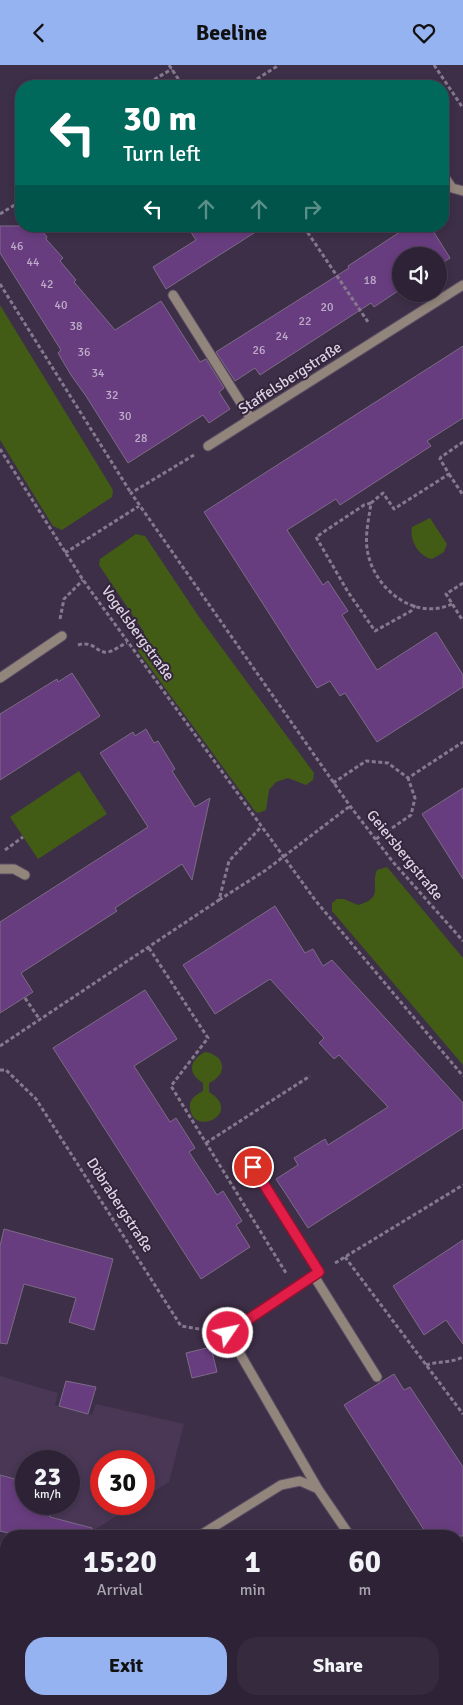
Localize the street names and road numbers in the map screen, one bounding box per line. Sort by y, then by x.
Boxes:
street label: Staffelsbergstraße [235,338,345,418]
street label: Vogelsbergstraße [98,582,178,684]
street label: Geiersbergstraße [363,806,447,904]
street label: Döbrabergstraße [83,1154,157,1256]

